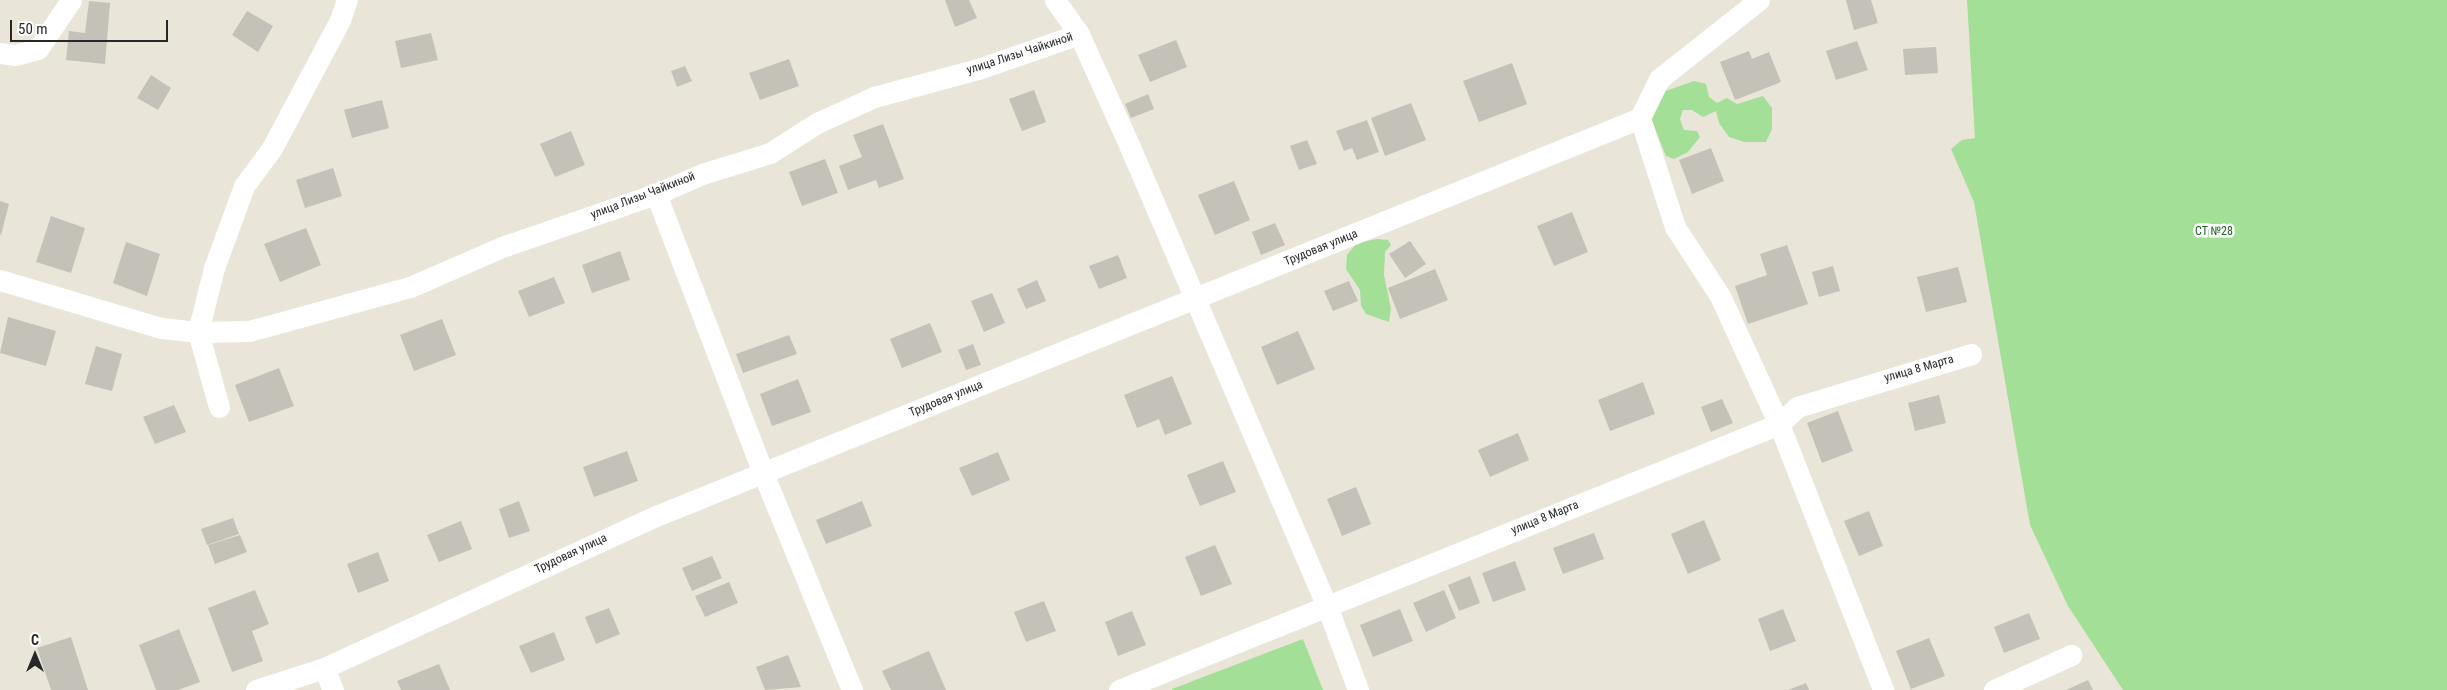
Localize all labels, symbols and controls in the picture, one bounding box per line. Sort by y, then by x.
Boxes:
scale bar [12,10,170,42]
text: 50 m [18,20,48,38]
street label: улица Лизы Чайкиной [965,30,1075,78]
street label: улица Лизы Чайкиной [589,169,697,223]
park label: СТ №28 [2195,225,2233,239]
street label: Трудовая улица [1282,227,1360,269]
street label: улица 8 Марта [1883,352,1955,386]
street label: Трудовая улица [907,378,985,420]
street label: улица 8 Марта [1509,498,1581,538]
street label: Трудовая улица [533,531,609,577]
north arrow [10,630,60,680]
text: С [31,632,39,648]

